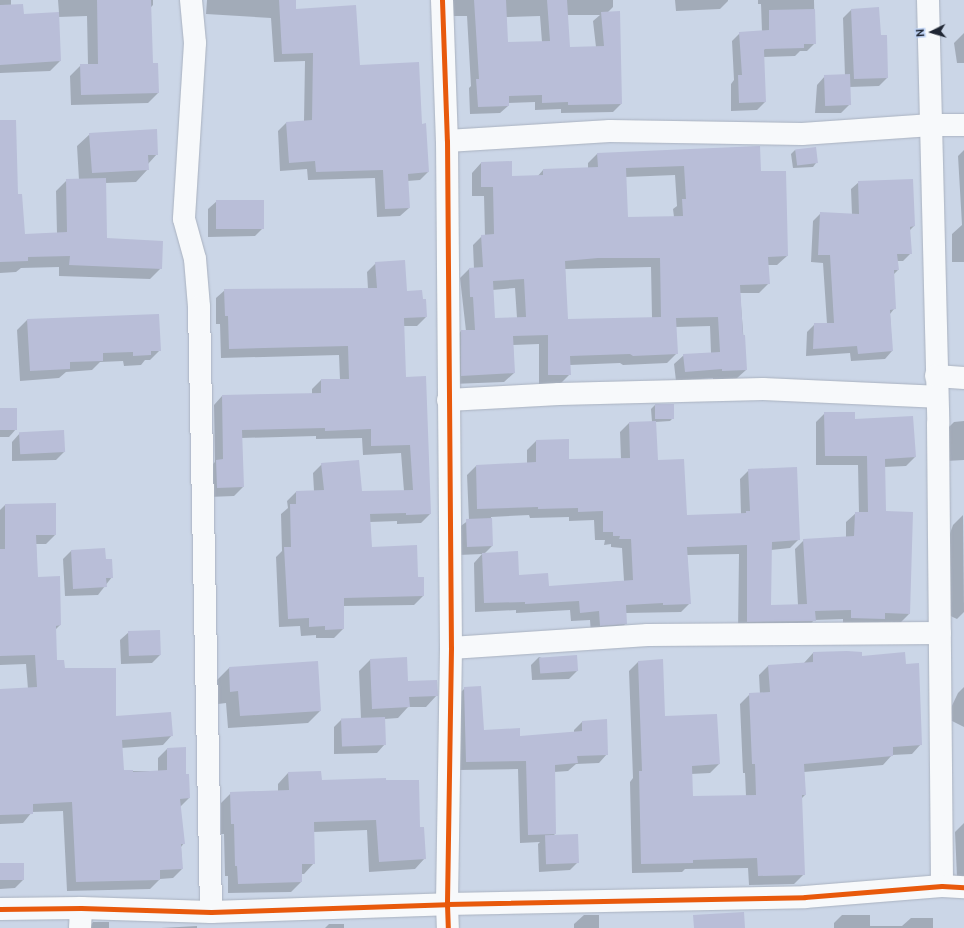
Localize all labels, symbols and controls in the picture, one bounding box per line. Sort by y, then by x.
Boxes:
north arrow [912,12,952,52]
text: N [914,28,926,38]

